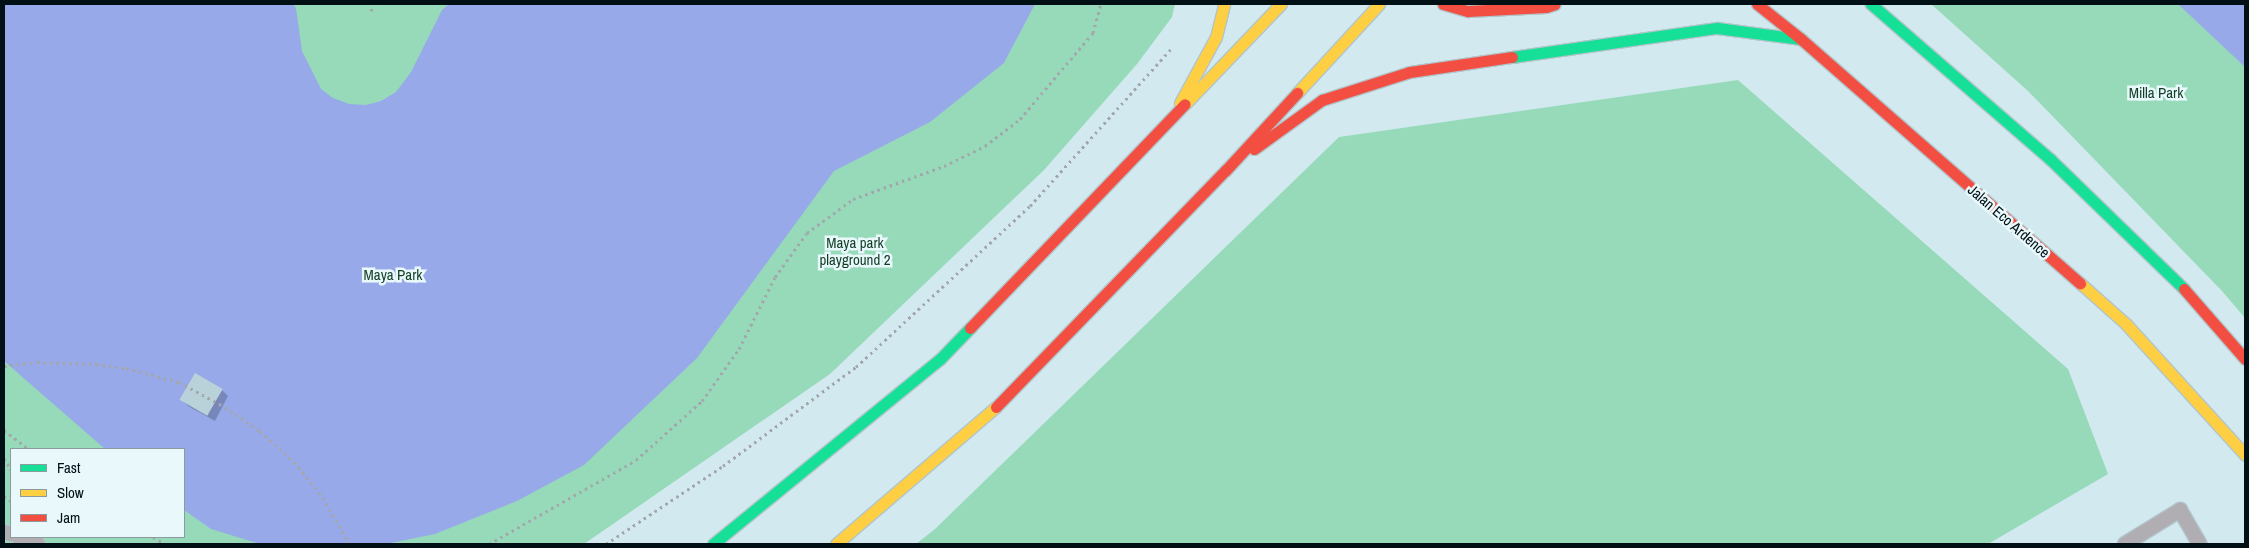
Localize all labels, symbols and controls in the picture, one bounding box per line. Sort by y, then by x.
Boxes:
park label: Milla Park [2129,84,2183,102]
street label: Jalan Eco Ardence [1964,180,2054,262]
park label: Maya park playground 2 [819,233,891,268]
park label: Maya Park [364,266,422,284]
legend [10,448,185,538]
text: Fast [57,457,80,478]
text: Slow [57,482,84,503]
text: Jam [57,507,80,528]

